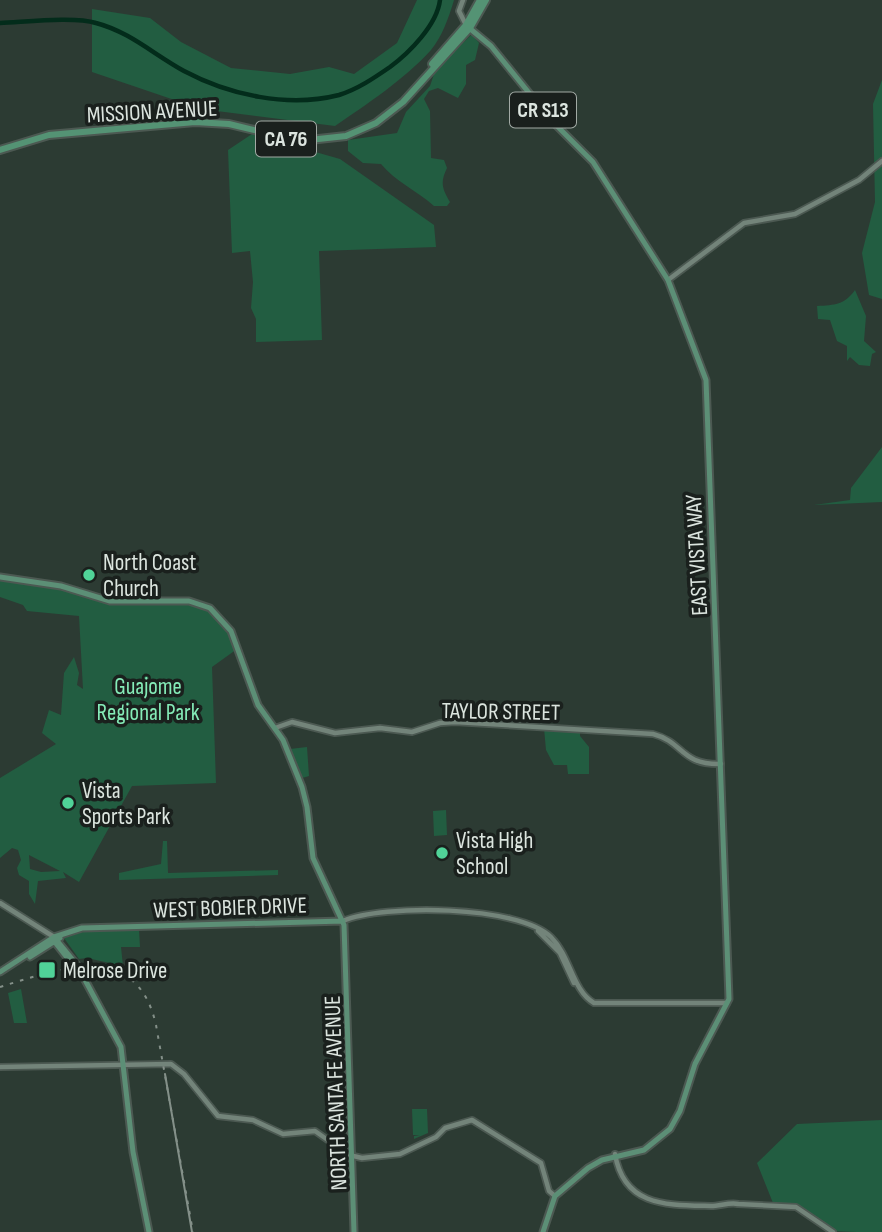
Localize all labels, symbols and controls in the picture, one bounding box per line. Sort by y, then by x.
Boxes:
road number: CR S13 [510,92,576,128]
street label: MISSION AVENUE [86,95,218,129]
road number: CA 76 [256,122,316,156]
street label: EAST VISTA WAY [680,493,714,616]
place label: North Coast Church [103,549,196,603]
marker: North Coast Church [81,567,97,583]
park label: Guajome Regional Park [97,673,200,727]
street label: TAYLOR STREET [441,697,560,727]
place label: Vista Sports Park [82,777,170,831]
marker: Vista Sports Park [60,795,76,811]
place label: Vista High School [456,827,533,881]
marker: Vista High School [434,845,450,861]
street label: WEST BOBIER DRIVE [153,891,307,925]
place label: Melrose Drive [63,957,167,985]
marker: Melrose Drive [37,960,57,980]
street label: NORTH SANTA FE AVENUE [319,995,353,1191]

